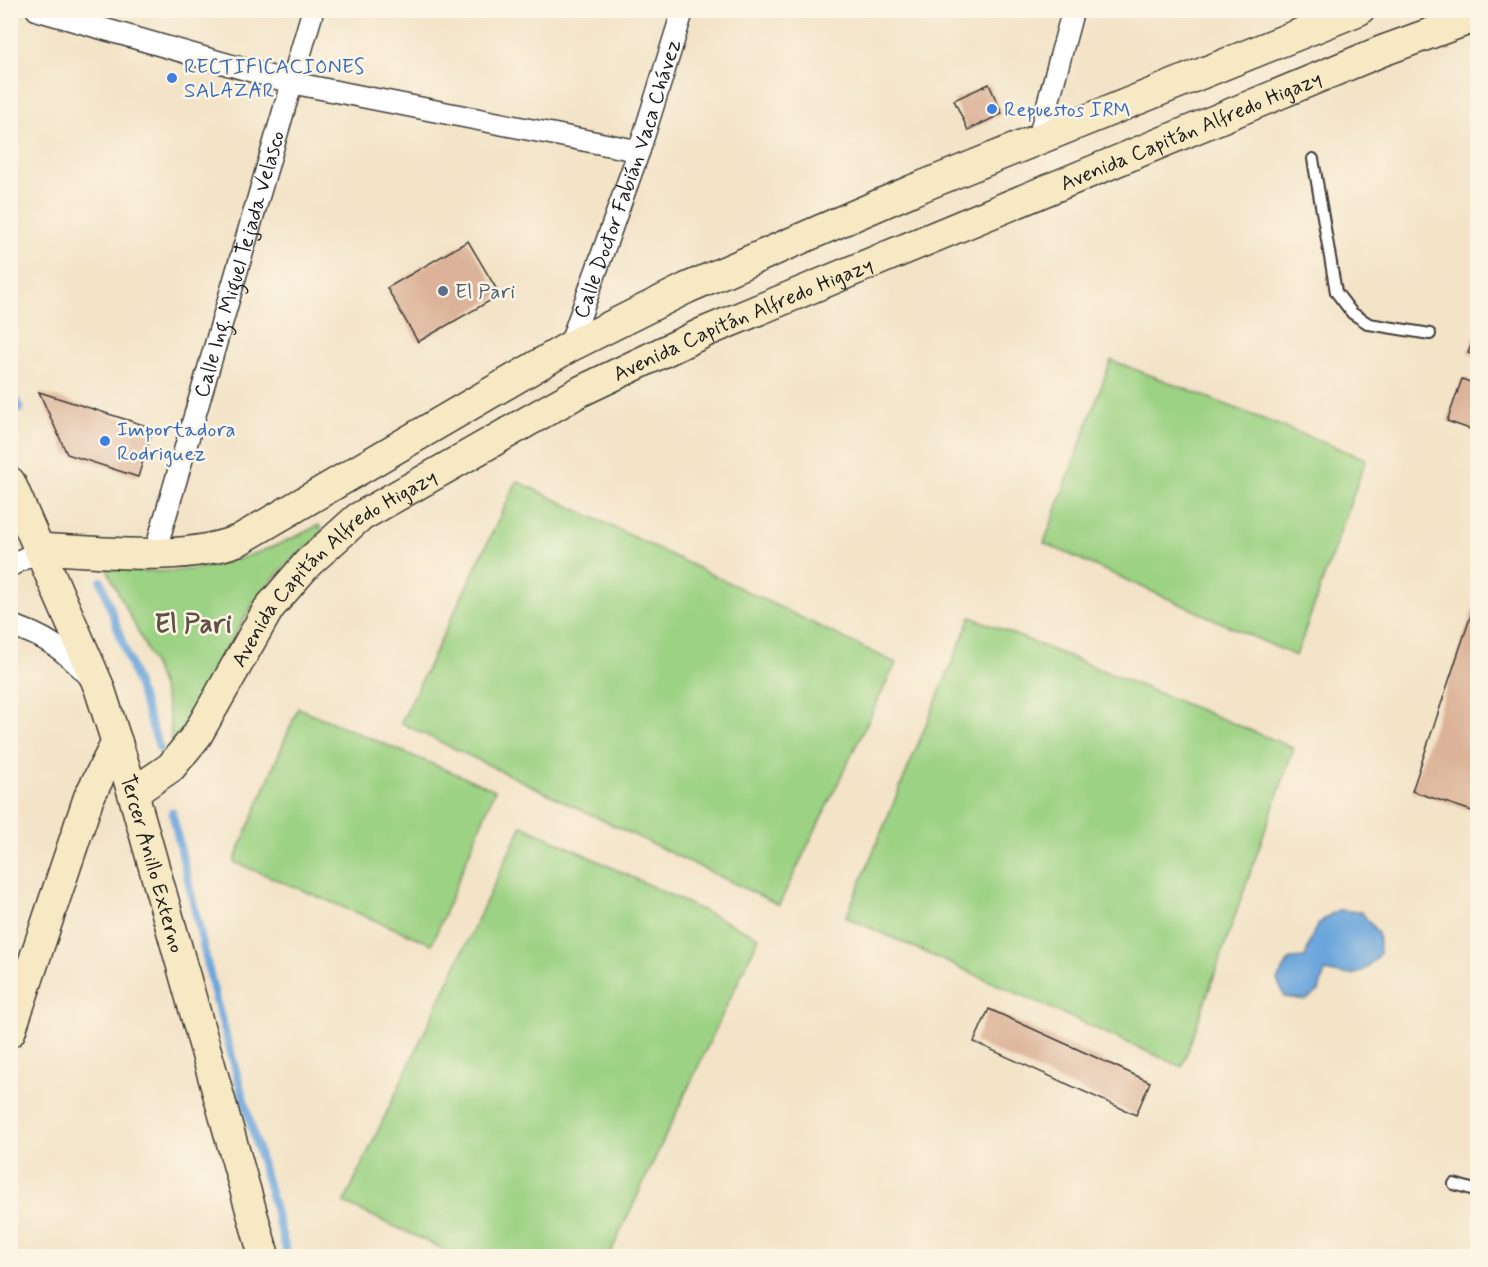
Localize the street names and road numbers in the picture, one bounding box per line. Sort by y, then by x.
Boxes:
street label: Calle Doctor Fabián Vaca Chávez [567,36,688,322]
street label: Avenida Capitán Alfredo Higazy [1056,65,1326,198]
street label: Calle Ing. Miguel Tejada Velasco [188,128,292,401]
street label: Avenida Capitán Alfredo Higazy [609,251,877,389]
street label: Avenida Capitán Alfredo Higazy [225,463,442,672]
street label: Tercer Anillo Externo [113,771,190,956]

